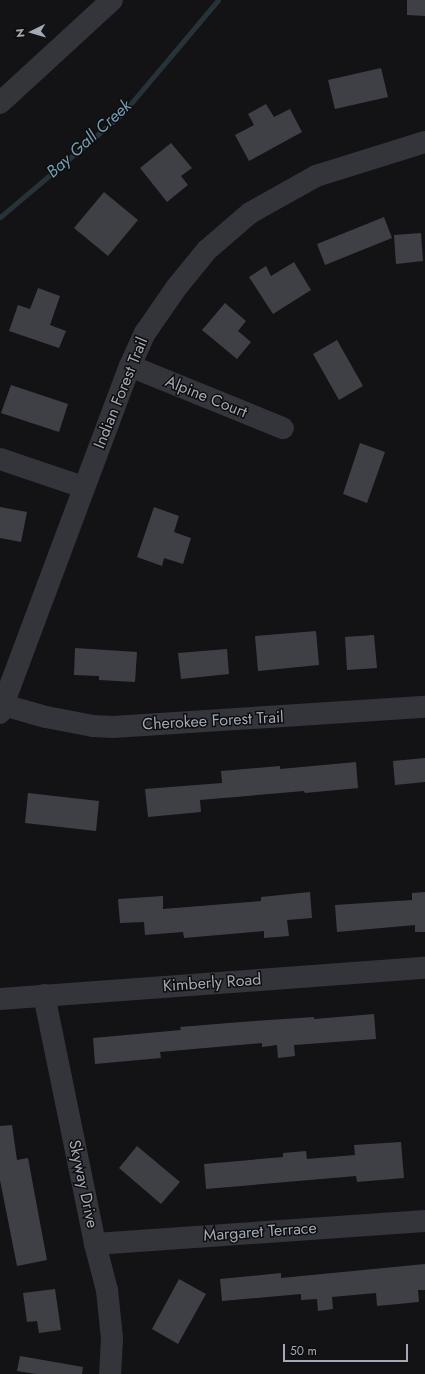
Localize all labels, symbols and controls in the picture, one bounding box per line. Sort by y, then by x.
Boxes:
north arrow [12,12,52,52]
text: N [12,28,28,38]
water label: Bay Gall Creek [43,96,135,182]
street label: Indian Forest Trail [90,334,152,452]
street label: Alpine Court [162,372,250,422]
street label: Cherokee Forest Trail [142,708,284,734]
street label: Kimberly Road [162,970,262,996]
street label: Skyway Drive [64,1138,102,1230]
street label: Margaret Terrace [203,1218,317,1246]
scale bar [285,1336,410,1362]
text: 50 m [290,1342,317,1360]

